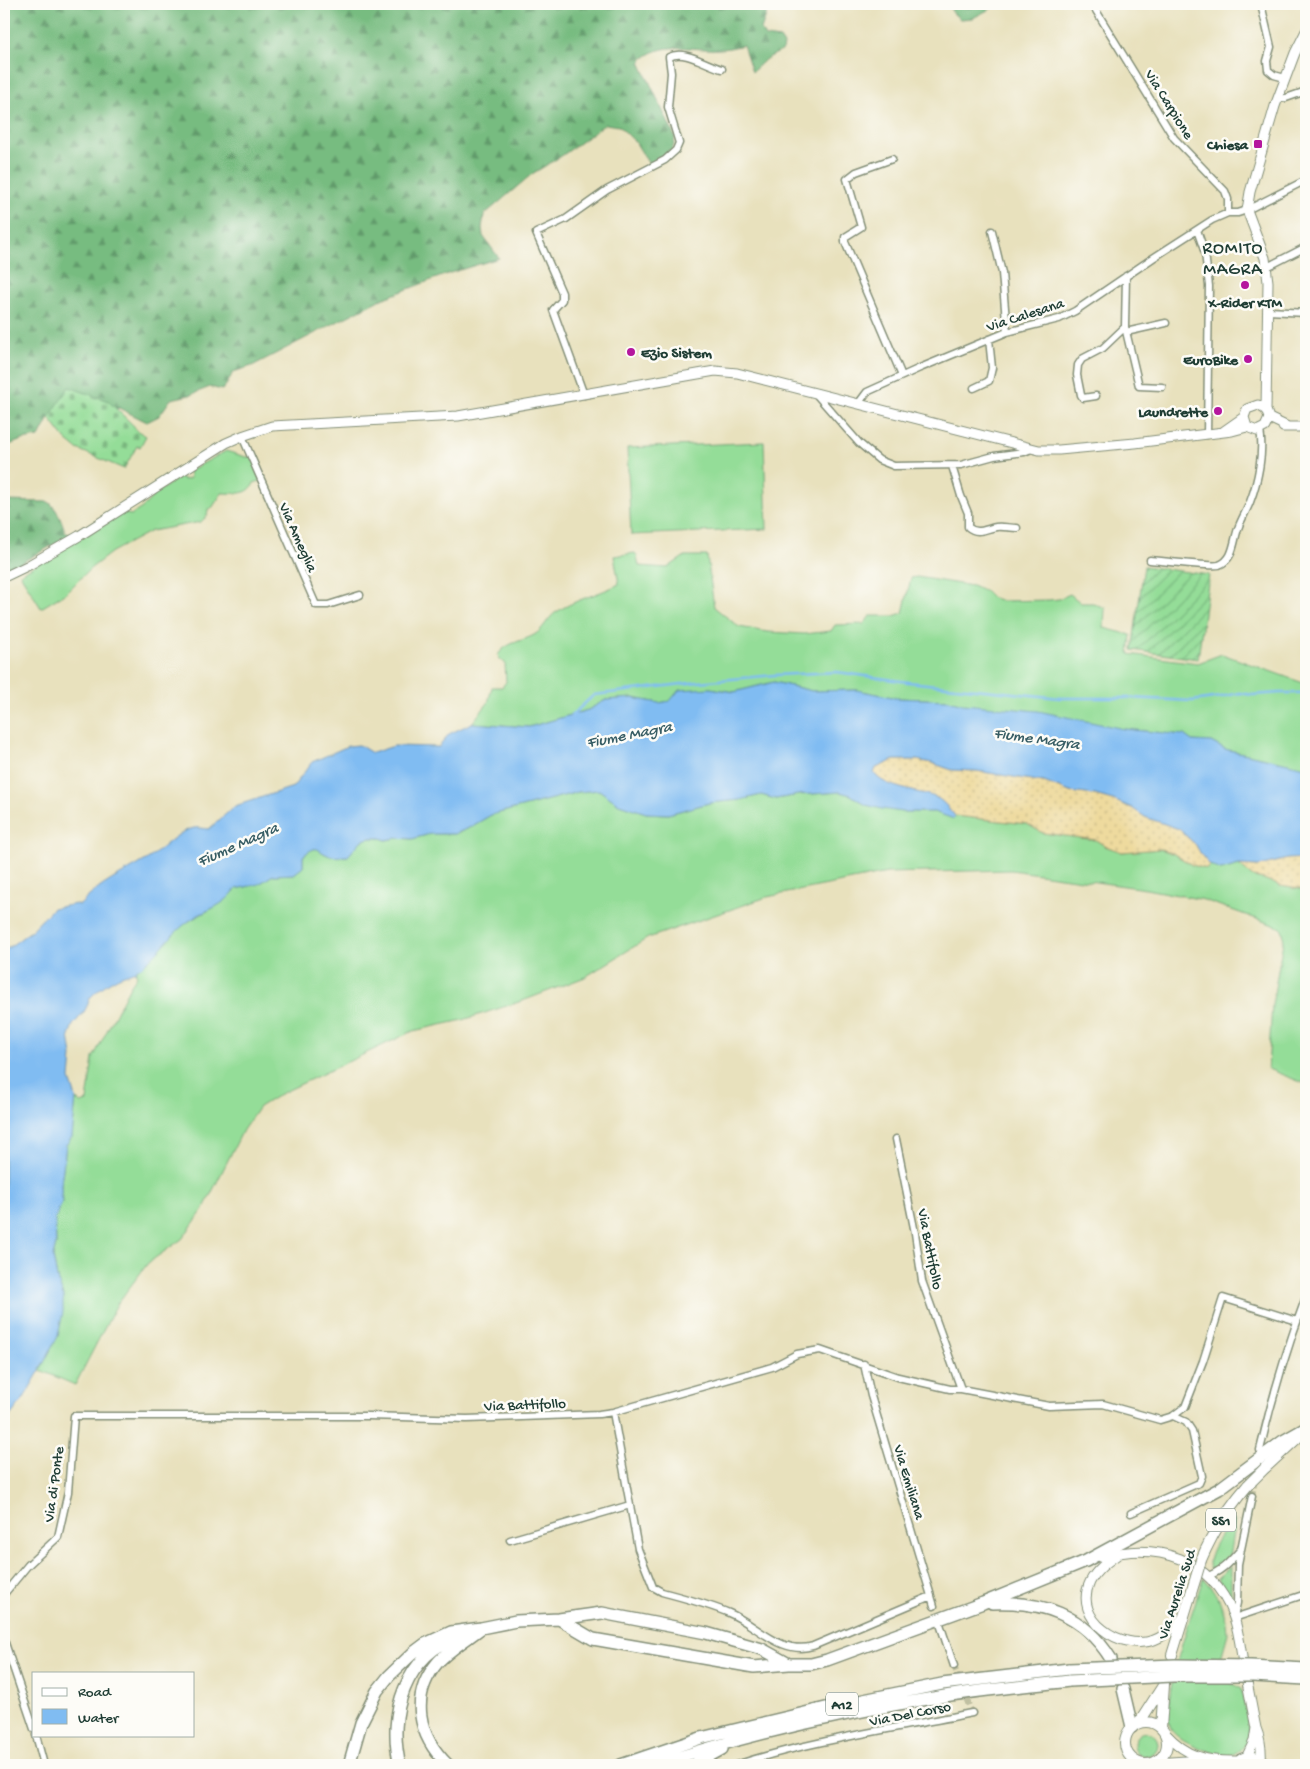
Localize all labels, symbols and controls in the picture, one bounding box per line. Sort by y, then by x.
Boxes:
street label: Via Carpione [1139,66,1197,143]
place label: Chiesa [1206,137,1249,155]
marker: Chiesa [1252,138,1264,150]
district label: ROMITO MAGRA [1203,239,1263,281]
marker: X-Rider KTM [1239,279,1251,291]
street label: Via Calesana [984,295,1067,337]
place label: X-Rider KTM [1207,295,1282,313]
place label: Ezio Sistem [641,345,712,363]
marker: Ezio Sistem [625,346,637,358]
place label: EuroBike [1183,352,1239,370]
marker: EuroBike [1242,353,1254,365]
place label: Laundrette [1138,404,1209,422]
marker: Laundrette [1212,405,1224,417]
street label: Via Ameglia [273,499,321,576]
water label: Fiume Magra [586,719,675,754]
water label: Fiume Magra [993,725,1082,756]
water label: Fiume Magra [195,820,283,872]
street label: Via Battifollo [912,1207,946,1291]
street label: Via Battifollo [483,1396,566,1416]
street label: Via Emiliana [888,1442,928,1523]
street label: Via di Ponte [41,1445,69,1524]
road number: SS1 [1206,1508,1236,1532]
street label: Via Aurelia Sud [1155,1546,1201,1643]
legend [32,1672,195,1736]
text: Road [78,1684,112,1702]
road number: A12 [826,1692,858,1716]
street label: Via Del Corso [867,1698,953,1732]
text: Water [78,1710,120,1728]

